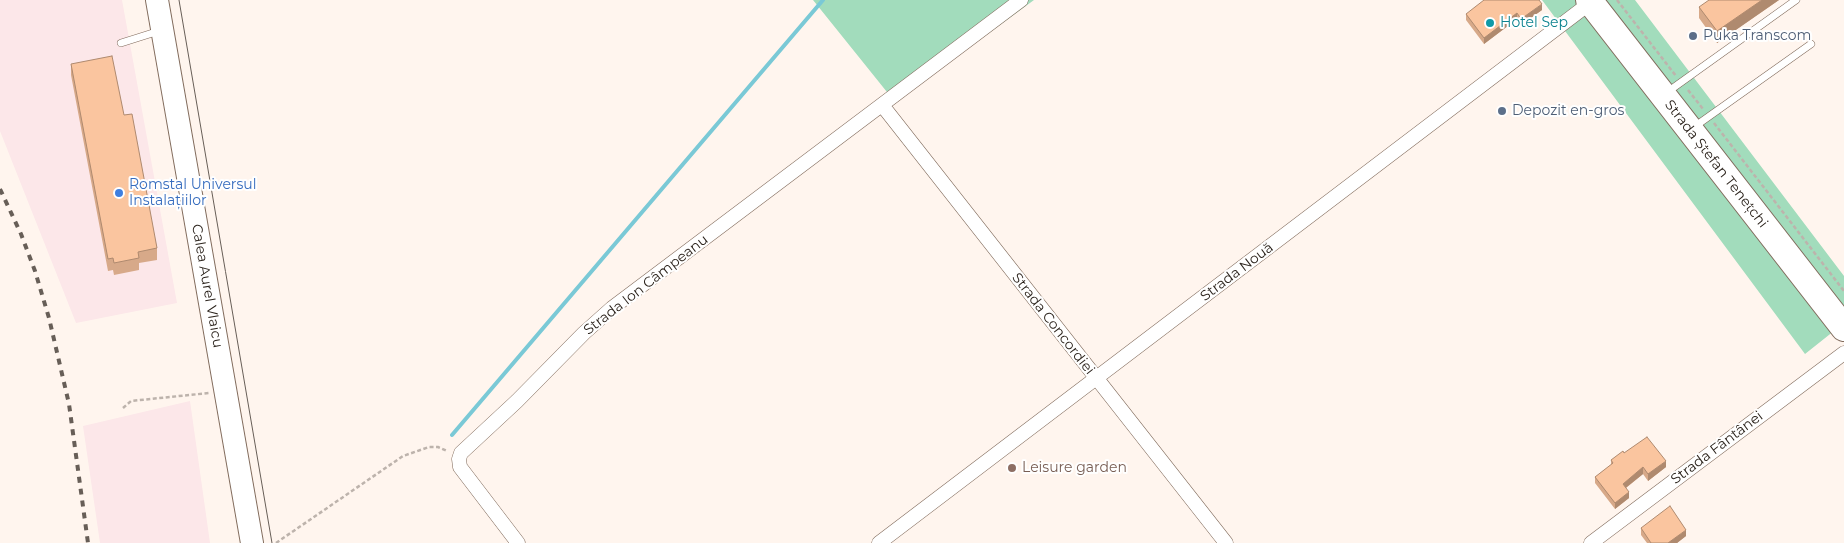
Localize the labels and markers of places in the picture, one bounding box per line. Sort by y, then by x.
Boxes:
place label: Hotel Sep [1500,15,1568,31]
marker: Hotel Sep [1484,17,1496,29]
place label: Puka Transcom [1703,28,1811,44]
marker: Puka Transcom [1687,30,1699,42]
place label: Depozit en-gros [1512,103,1624,119]
marker: Depozit en-gros [1496,105,1508,117]
place label: Romstal Universul Instalațiilor [129,177,256,210]
marker: Romstal Universul Instalațiilor [113,187,125,199]
place label: Leisure garden [1022,460,1127,476]
marker: Leisure garden [1006,462,1018,474]

